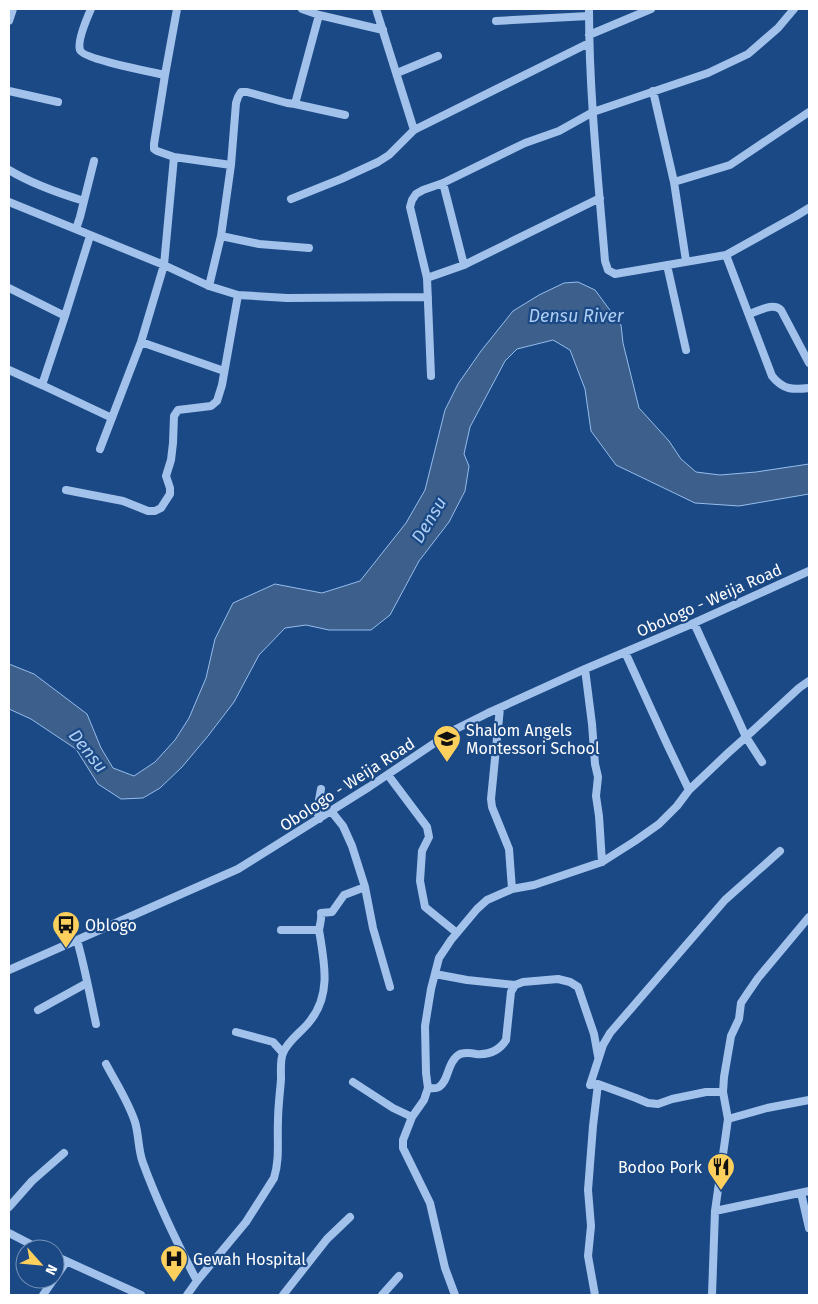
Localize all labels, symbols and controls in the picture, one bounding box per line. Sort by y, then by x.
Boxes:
water label: Densu River [528,305,625,327]
water label: Densu [407,493,451,547]
street label: Obologo - Weija Road [634,560,785,641]
place label: Shalom Angels Montessori School [466,721,600,758]
school or university icon: Shalom Angels Montessori School [432,724,462,763]
water label: Densu [64,725,112,777]
street label: Obologo - Weija Road [276,734,418,835]
bus stop icon: Oblogo [51,910,81,949]
place label: Oblogo [85,916,137,935]
restaurant icon: Bodoo Pork [706,1152,736,1191]
place label: Bodoo Pork [618,1158,703,1177]
north arrow [15,1239,65,1289]
hospital icon: Gewah Hospital [159,1244,189,1283]
place label: Gewah Hospital [193,1250,306,1269]
text: N [41,1262,61,1278]

